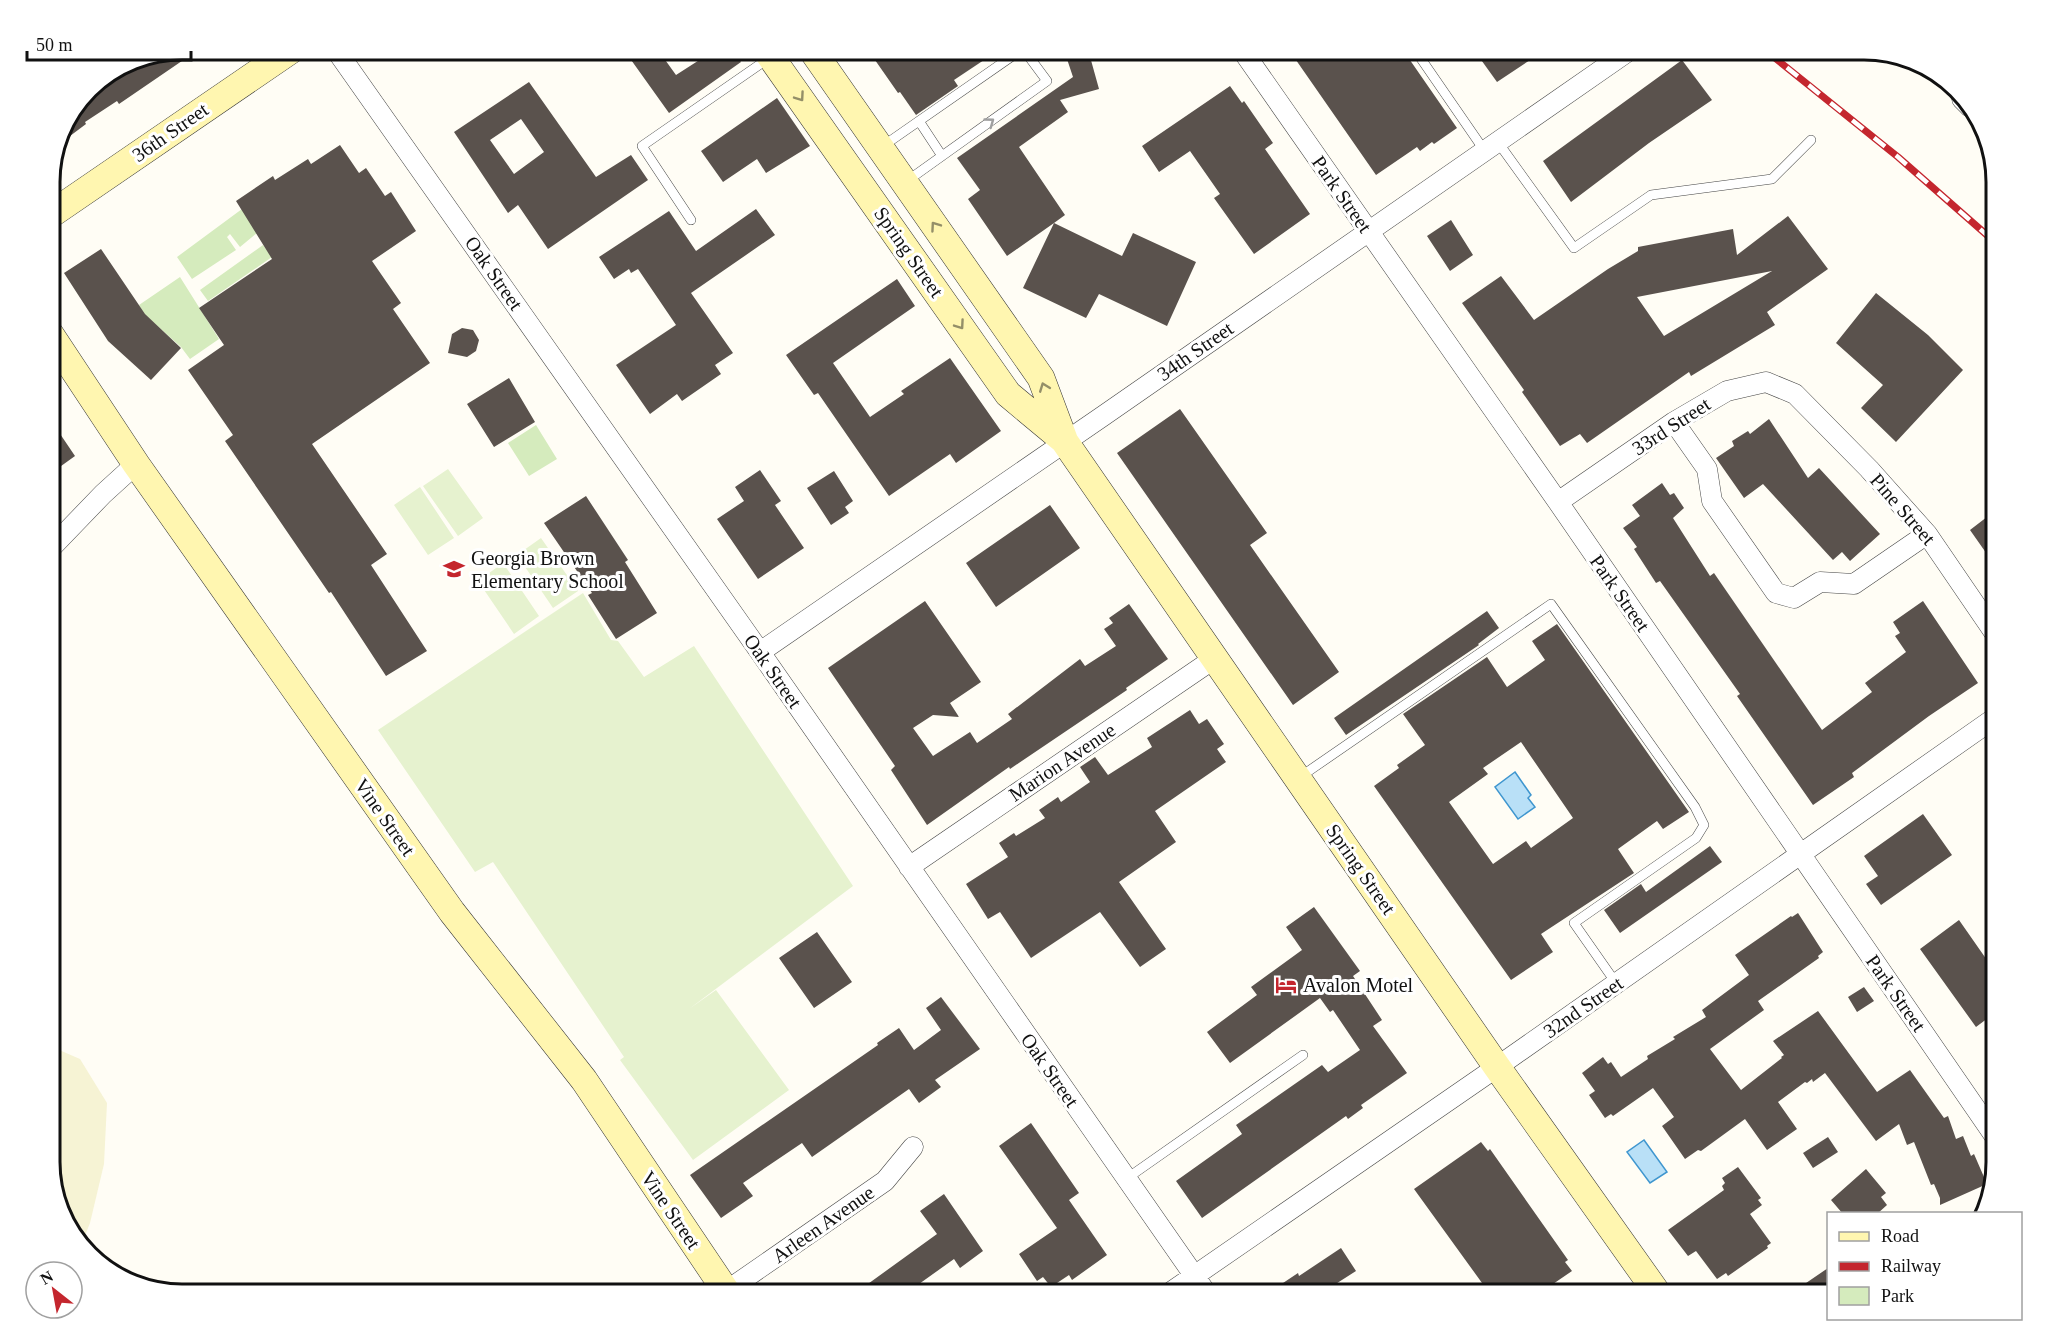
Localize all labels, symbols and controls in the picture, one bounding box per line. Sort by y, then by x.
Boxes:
scale bar [27,24,190,62]
text: 50 m [36,35,73,55]
one-way arrow [793,91,804,102]
street label: 36th Street [128,98,212,166]
one-way arrow [983,118,994,129]
street label: Park Street [1308,152,1377,237]
street label: Spring Street [869,203,948,302]
one-way arrow [931,222,942,233]
street label: Oak Street [461,232,528,314]
street label: 34th Street [1153,317,1237,385]
one-way arrow [953,319,964,330]
one-way arrow [1039,382,1052,393]
street label: 33rd Street [1628,392,1714,459]
street label: Pine Street [1866,469,1940,549]
place label: Georgia Brown Elementary School [471,547,624,593]
street label: Park Street [1586,551,1655,636]
school or university icon: Georgia Brown Elementary School [442,557,466,581]
street label: Oak Street [740,630,807,712]
street label: Marion Avenue [1005,718,1119,806]
street label: Vine Street [350,774,420,860]
street label: Spring Street [1321,820,1400,919]
street label: Park Street [1862,951,1931,1036]
street label: 32nd Street [1539,971,1627,1042]
hotel icon: Avalon Motel [1274,973,1298,997]
place label: Avalon Motel [1303,974,1414,996]
street label: Oak Street [1017,1029,1084,1111]
street label: Vine Street [637,1167,705,1254]
street label: Arleen Avenue [768,1181,878,1267]
legend [1827,1212,2022,1320]
text: Road [1881,1226,1919,1246]
text: Railway [1881,1256,1941,1276]
north arrow [24,1260,84,1320]
text: N [37,1267,56,1288]
text: Park [1881,1286,1914,1306]

